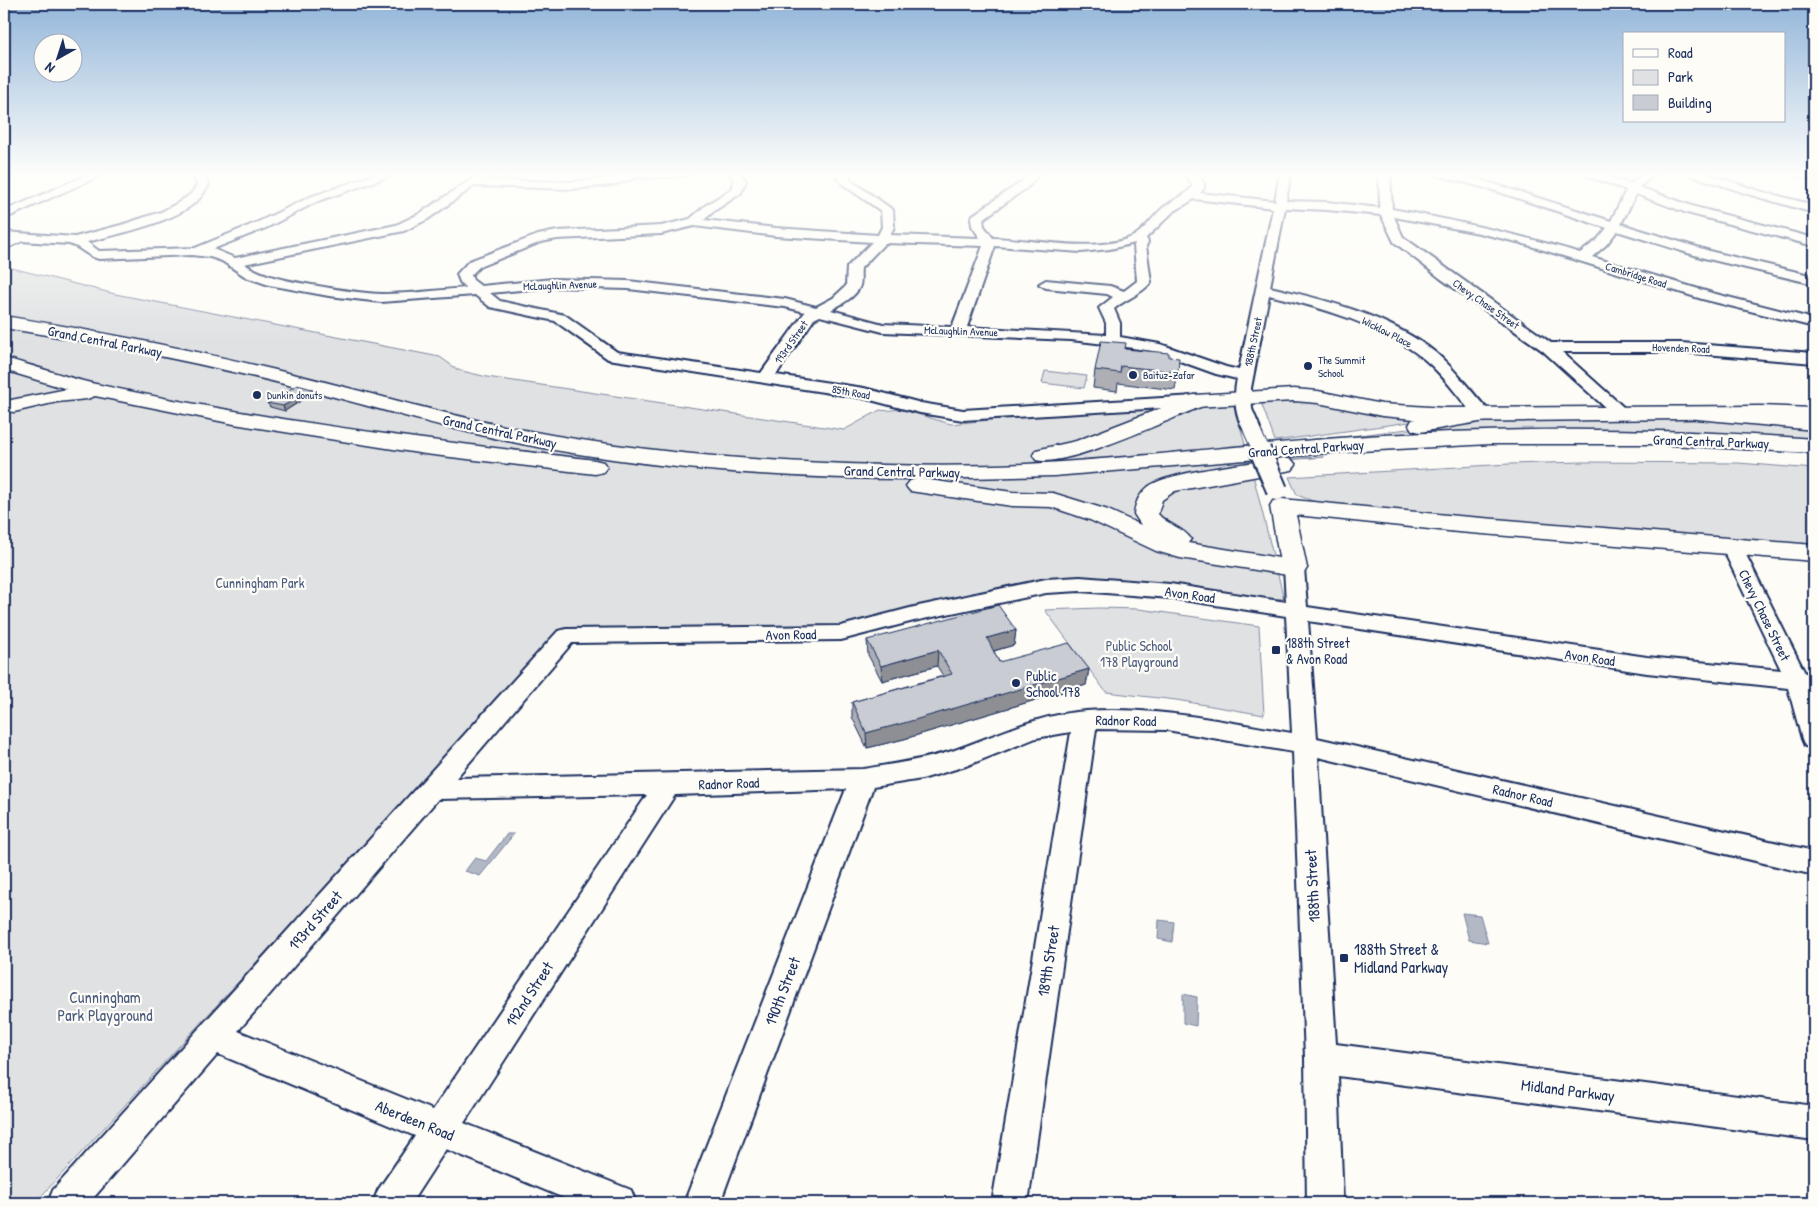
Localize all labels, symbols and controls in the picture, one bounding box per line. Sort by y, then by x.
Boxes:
north arrow [32,32,82,82]
legend [1623,32,1786,122]
text: Road [1668,42,1693,63]
text: N [40,58,58,78]
text: Park [1668,66,1693,87]
text: Building [1668,92,1712,113]
street label: Cambridge Road [1604,259,1669,291]
street label: Chevy Chase Street [1450,276,1522,332]
street label: McLaughlin Avenue [523,277,598,293]
street label: Wicklow Place [1360,313,1415,351]
street label: 188th Street [1241,316,1265,368]
street label: 193rd Street [771,317,811,366]
street label: Grand Central Parkway [46,321,164,362]
street label: McLaughlin Avenue [924,323,999,339]
street label: Hovenden Road [1652,340,1711,356]
place label: The Summit School [1318,353,1366,380]
marker: The Summit School [1302,360,1314,372]
place label: Baituz-Zafar [1143,368,1196,382]
marker: Baituz-Zafar [1127,369,1139,381]
street label: 85th Road [831,382,872,402]
place label: Dunkin donuts [267,388,322,402]
marker: Dunkin donuts [251,389,263,401]
street label: Grand Central Parkway [441,410,559,453]
street label: Grand Central Parkway [1653,429,1769,454]
street label: Grand Central Parkway [1247,434,1365,463]
street label: Grand Central Parkway [844,460,960,483]
street label: Chevy Chase Street [1734,566,1795,665]
park label: Cunningham Park [215,573,305,593]
street label: Avon Road [1164,581,1217,607]
street label: Avon Road [766,624,817,644]
place label: 188th Street & Avon Road [1286,633,1350,668]
park label: Public School 178 Playground [1100,636,1178,672]
marker: 188th Street & Avon Road [1270,644,1282,656]
street label: Avon Road [1564,644,1617,670]
place label: Public School 178 [1026,666,1080,701]
marker: Public School 178 [1010,677,1022,689]
street label: Radnor Road [1095,710,1157,730]
street label: Radnor Road [698,772,760,794]
street label: Radnor Road [1491,779,1555,811]
street label: 188th Street [1299,849,1325,923]
street label: 193rd Street [283,885,347,954]
street label: 189th Street [1032,923,1065,998]
place label: 188th Street & Midland Parkway [1354,938,1448,978]
marker: 188th Street & Midland Parkway [1338,952,1350,964]
street label: 190th Street [759,953,805,1029]
street label: 192nd Street [500,957,559,1031]
park label: Cunningham Park Playground [57,986,153,1026]
street label: Midland Parkway [1520,1073,1616,1107]
street label: Aberdeen Road [372,1094,458,1146]

